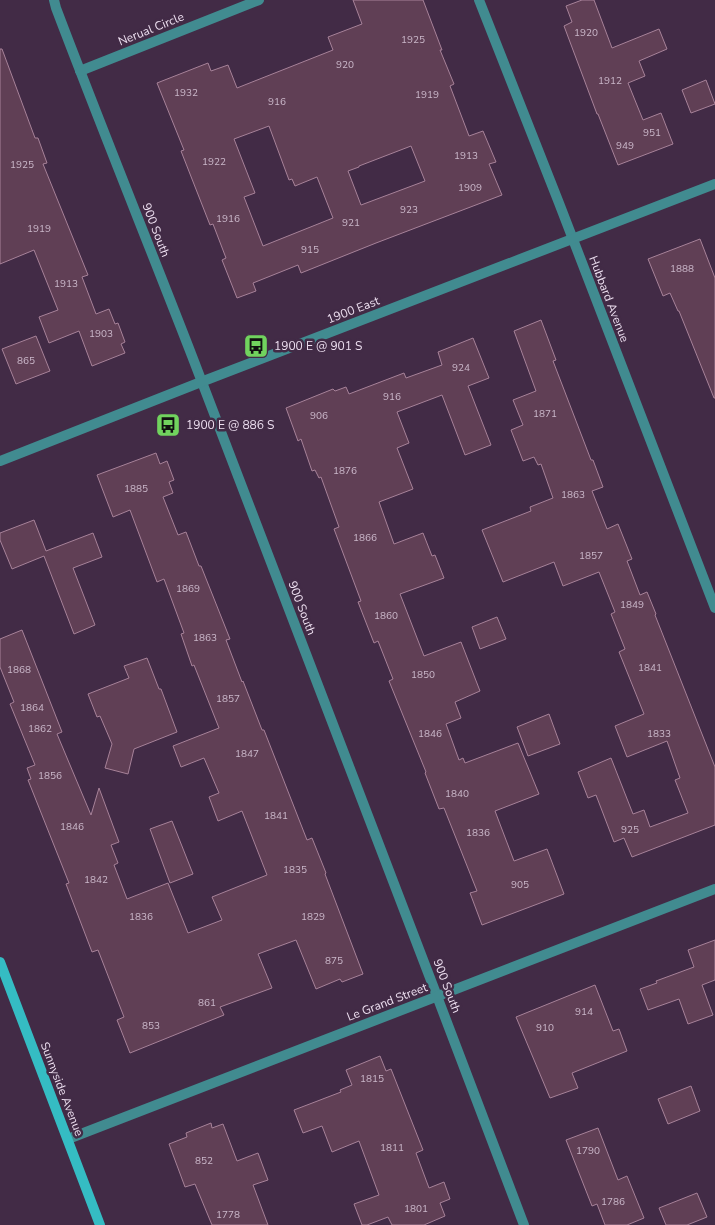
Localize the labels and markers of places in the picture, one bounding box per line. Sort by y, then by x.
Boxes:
bus stop icon: 1900 E @ 901 S [243,333,269,359]
place label: 1900 E @ 901 S [274,338,362,354]
bus stop icon: 1900 E @ 886 S [155,412,181,438]
place label: 1900 E @ 886 S [186,417,274,433]

